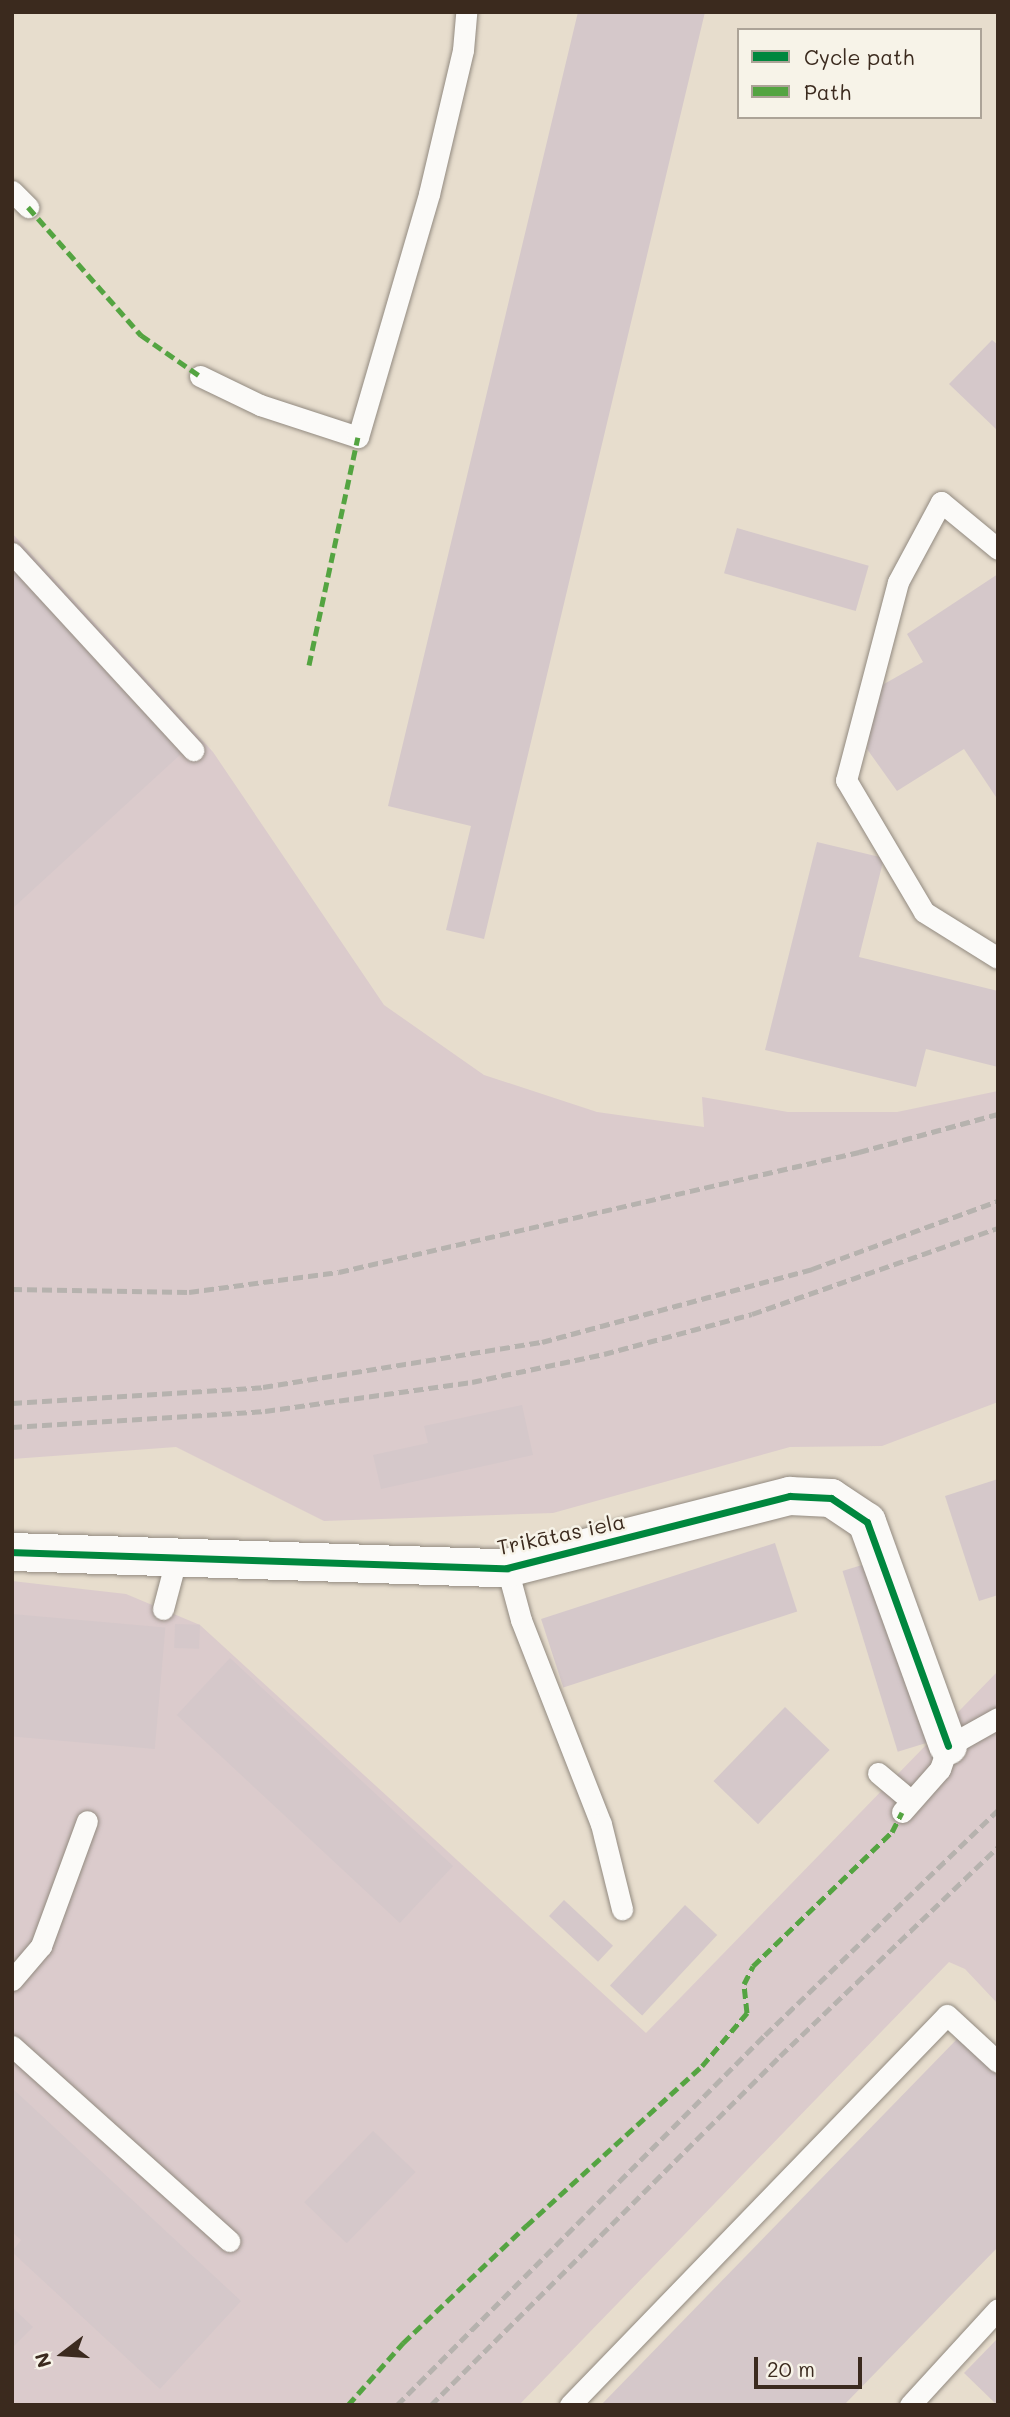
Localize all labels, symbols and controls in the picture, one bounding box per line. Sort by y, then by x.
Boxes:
legend [737,28,982,119]
text: Cycle path [804,43,914,70]
text: Path [804,78,851,105]
street label: Trikātas iela [495,1508,627,1560]
north arrow [28,2319,98,2389]
scale bar [758,2344,866,2388]
text: N [28,2350,57,2371]
text: 20 m [767,2355,815,2382]

